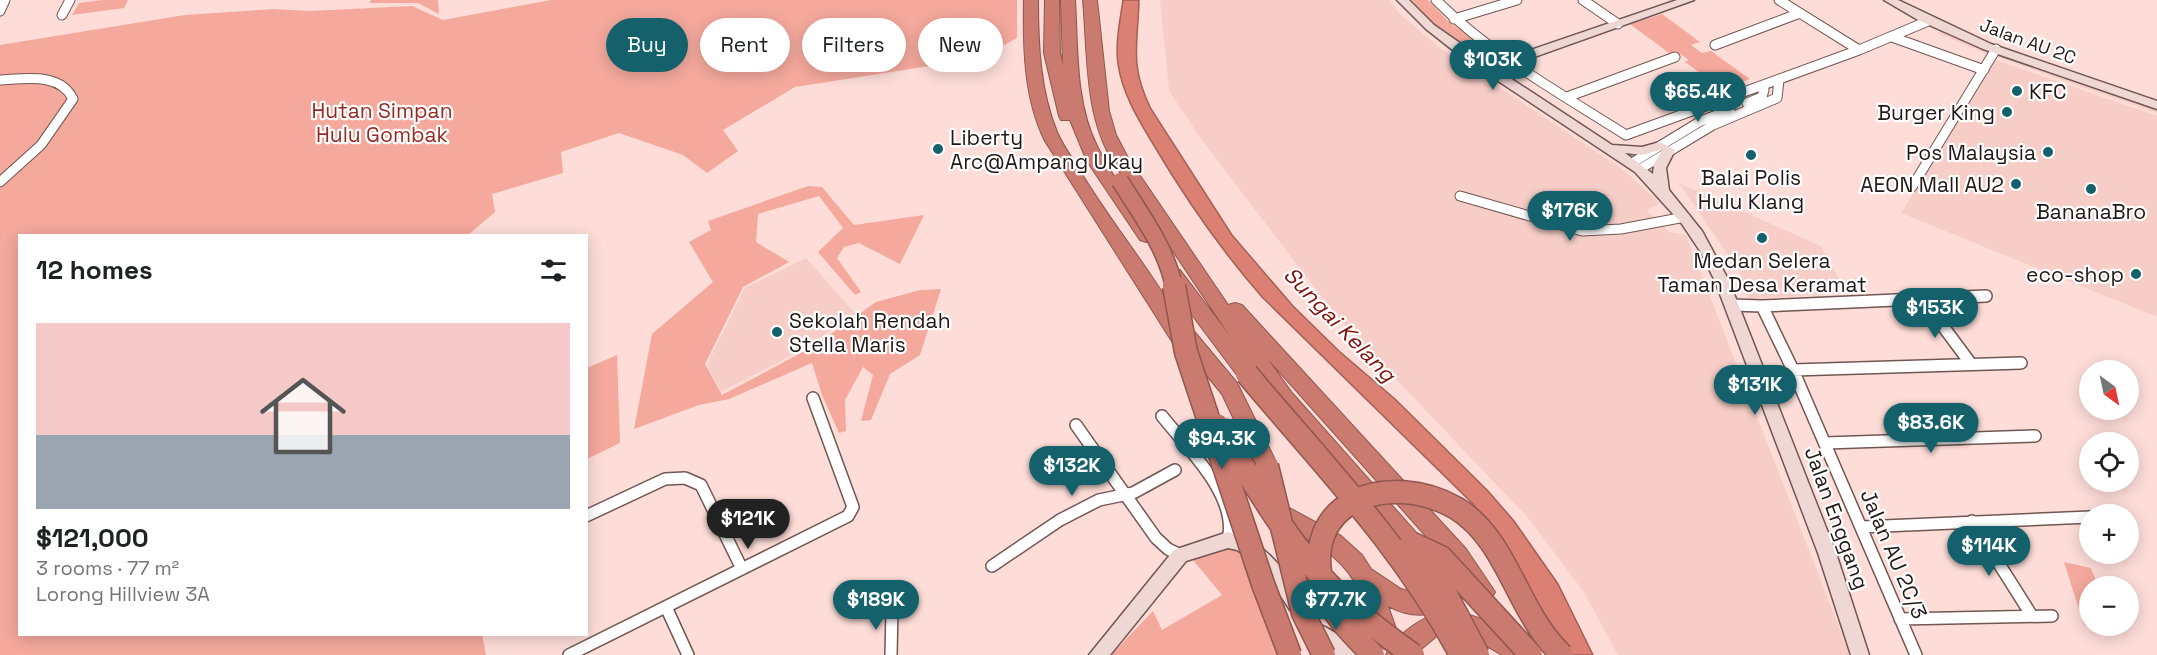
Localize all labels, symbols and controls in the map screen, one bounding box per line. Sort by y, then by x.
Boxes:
street label: Jalan AU 2C [1977,13,2079,69]
chip: Buy [606,18,688,72]
chip: Rent [700,18,790,72]
chip: Filters [802,18,906,72]
chip: New [918,18,1003,72]
pin: $103K [1451,40,1535,91]
text: $103K [1464,46,1522,72]
pin: $65.4K [1649,72,1747,123]
text: $65.4K [1664,78,1732,104]
place label: KFC [2029,78,2066,105]
marker: KFC [2010,84,2024,98]
park label: Hutan Simpan Hulu Gombak [311,97,453,148]
place label: Burger King [1877,99,1995,126]
marker: Burger King [2000,105,2014,119]
place label: Liberty Arc@Ampang Ukay [950,124,1143,175]
place label: Pos Malaysia [1906,139,2036,166]
marker: Liberty Arc@Ampang Ukay [931,142,945,156]
marker: Pos Malaysia [2041,145,2055,159]
marker: Balai Polis Hulu Klang [1744,148,1758,162]
place label: Balai Polis Hulu Klang [1698,164,1804,215]
place label: AEON Mall AU2 [1860,171,2004,198]
marker: AEON Mall AU2 [2009,177,2023,191]
marker: BananaBro [2084,182,2098,196]
pin: $176K [1528,191,1612,242]
text: $176K [1541,197,1599,223]
place label: BananaBro [2036,198,2146,225]
marker: Medan Selera Taman Desa Keramat [1755,231,1769,245]
place label: Medan Selera Taman Desa Keramat [1657,247,1867,298]
text: 12 homes [36,253,153,287]
icon: filters [537,254,570,287]
water label: Sungai Kelang [1278,260,1403,388]
place label: eco-shop [2026,261,2124,288]
marker: eco-shop [2129,267,2143,281]
pin: $153K [1893,288,1977,339]
text: $153K [1906,294,1964,320]
place label: Sekolah Rendah Stella Maris [789,307,951,358]
marker: Sekolah Rendah Stella Maris [770,325,784,339]
north arrow [2079,360,2139,420]
map controls [2079,360,2139,636]
icon: home [249,362,357,470]
pin: $131K [1713,365,1797,416]
text: $131K [1728,371,1782,397]
pin: $83.6K [1882,403,1980,454]
text: $83.6K [1898,409,1964,435]
pin: $94.3K [1173,419,1271,470]
text: $94.3K [1188,425,1256,451]
button: locate [2079,432,2139,492]
street label: Jalan Enggang [1799,443,1875,593]
pin: $132K [1030,446,1114,497]
text: $132K [1043,452,1101,478]
street label: Jalan AU 2C/3 [1855,485,1933,623]
pin: $121K [706,499,790,550]
button: + [2079,504,2139,564]
text: $121K [721,505,775,531]
text: $121,000 [36,521,149,555]
pin: $114K [1947,526,2031,577]
text: $114K [1961,532,2017,558]
text: 3 rooms · 77 m² [36,555,179,581]
button: − [2079,576,2139,636]
pin: $189K [834,580,918,631]
pin: $77.7K [1287,580,1385,631]
text: Lorong Hillview 3A [36,581,210,607]
text: $189K [847,586,905,612]
text: $77.7K [1305,586,1367,612]

